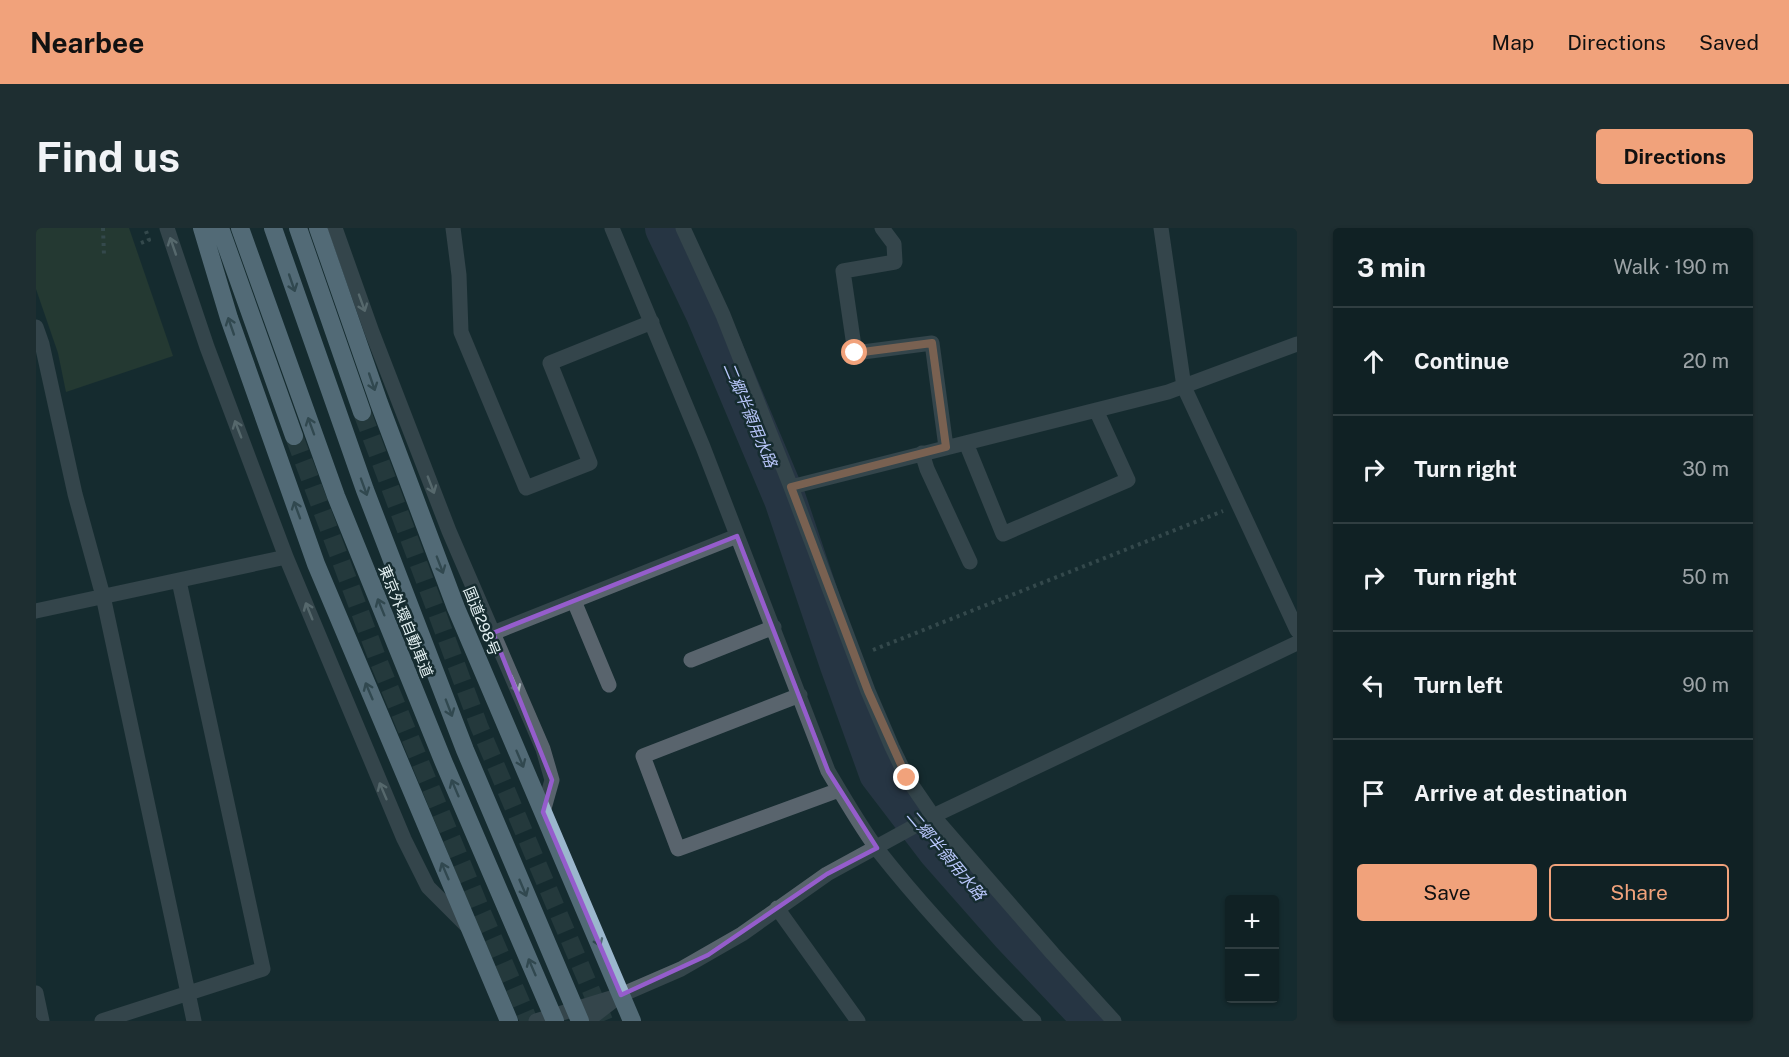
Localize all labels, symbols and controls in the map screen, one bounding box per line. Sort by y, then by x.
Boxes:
text: Nearbee [30,26,144,59]
text: Map [1492,30,1534,55]
text: Directions [1567,30,1666,55]
text: Saved [1699,30,1759,55]
button: Directions [1596,129,1753,184]
text: Find us [36,132,180,181]
one-way arrow [166,237,177,256]
text: 3 min [1357,252,1426,283]
text: Walk · 190 m [1613,255,1729,279]
one-way arrow [288,273,299,292]
one-way arrow [357,293,368,312]
one-way arrow [225,317,236,336]
route start [841,339,867,365]
icon: ahead [1357,345,1390,378]
text: Continue [1414,348,1509,374]
text: 20 m [1683,349,1729,373]
water label: 二郷半領用水路 [719,360,781,472]
one-way arrow [367,372,378,391]
one-way arrow [304,417,315,436]
one-way arrow [232,421,243,439]
icon: right [1357,453,1390,486]
text: Turn right [1414,456,1517,482]
text: 30 m [1682,457,1729,481]
one-way arrow [427,475,438,494]
one-way arrow [359,477,370,496]
one-way arrow [290,501,301,520]
one-way arrow [435,555,446,574]
icon: right [1357,561,1390,594]
street label: 東京外環自動車道 [376,562,436,680]
text: Turn right [1414,564,1517,590]
text: 50 m [1682,565,1729,589]
street label: 国道298号 [460,584,504,658]
one-way arrow [375,599,386,617]
one-way arrow [303,603,314,621]
icon: left [1357,669,1390,702]
text: Turn left [1414,672,1503,698]
text: 90 m [1682,673,1729,697]
one-way arrow [510,674,521,693]
one-way arrow [363,682,374,701]
one-way arrow [444,698,455,717]
one-way arrow [515,749,526,768]
route end [893,764,919,790]
icon: arrive [1357,777,1390,810]
one-way arrow [449,779,460,798]
text: Arrive at destination [1414,780,1627,806]
one-way arrow [377,783,389,801]
water label: 二郷半領用水路 [903,806,991,906]
one-way arrow [439,862,450,880]
button: Save [1357,864,1537,921]
button: Share [1549,864,1729,921]
one-way arrow [518,879,530,897]
map controls [1225,895,1279,1003]
button: + [1225,895,1279,949]
one-way arrow [592,929,603,947]
button: − [1225,949,1279,1003]
one-way arrow [525,959,537,977]

